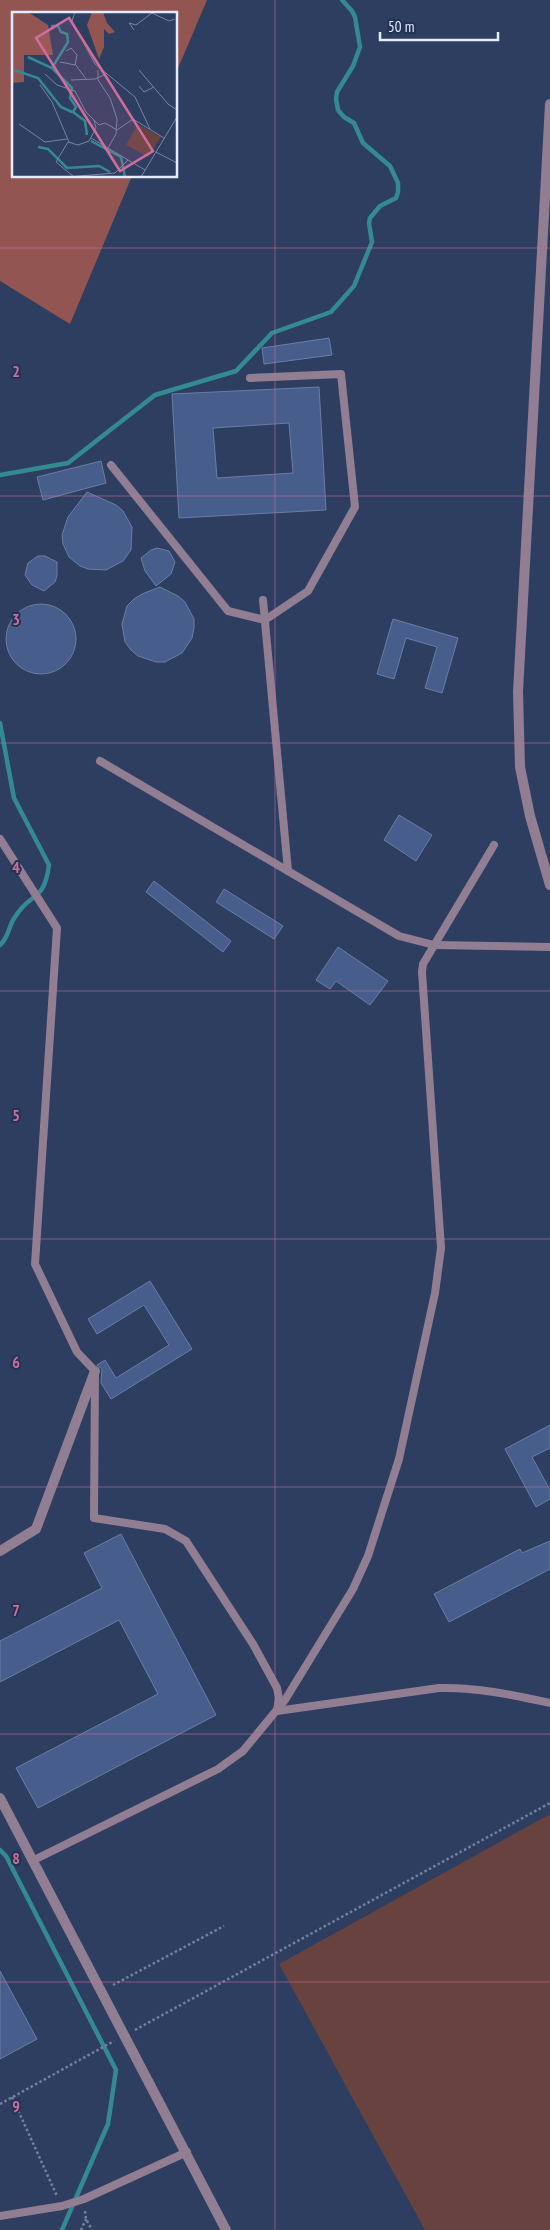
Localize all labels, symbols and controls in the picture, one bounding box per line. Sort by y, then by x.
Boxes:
scale bar [380,10,498,42]
inset map [12,12,178,178]
text: 50 m [388,17,414,36]
text: 2 [12,361,20,381]
text: 3 [12,609,20,629]
text: 4 [12,857,20,877]
text: 5 [12,1105,20,1125]
text: 6 [12,1352,20,1372]
text: 7 [12,1600,20,1620]
text: 8 [12,1848,20,1868]
text: 9 [12,2096,20,2116]

